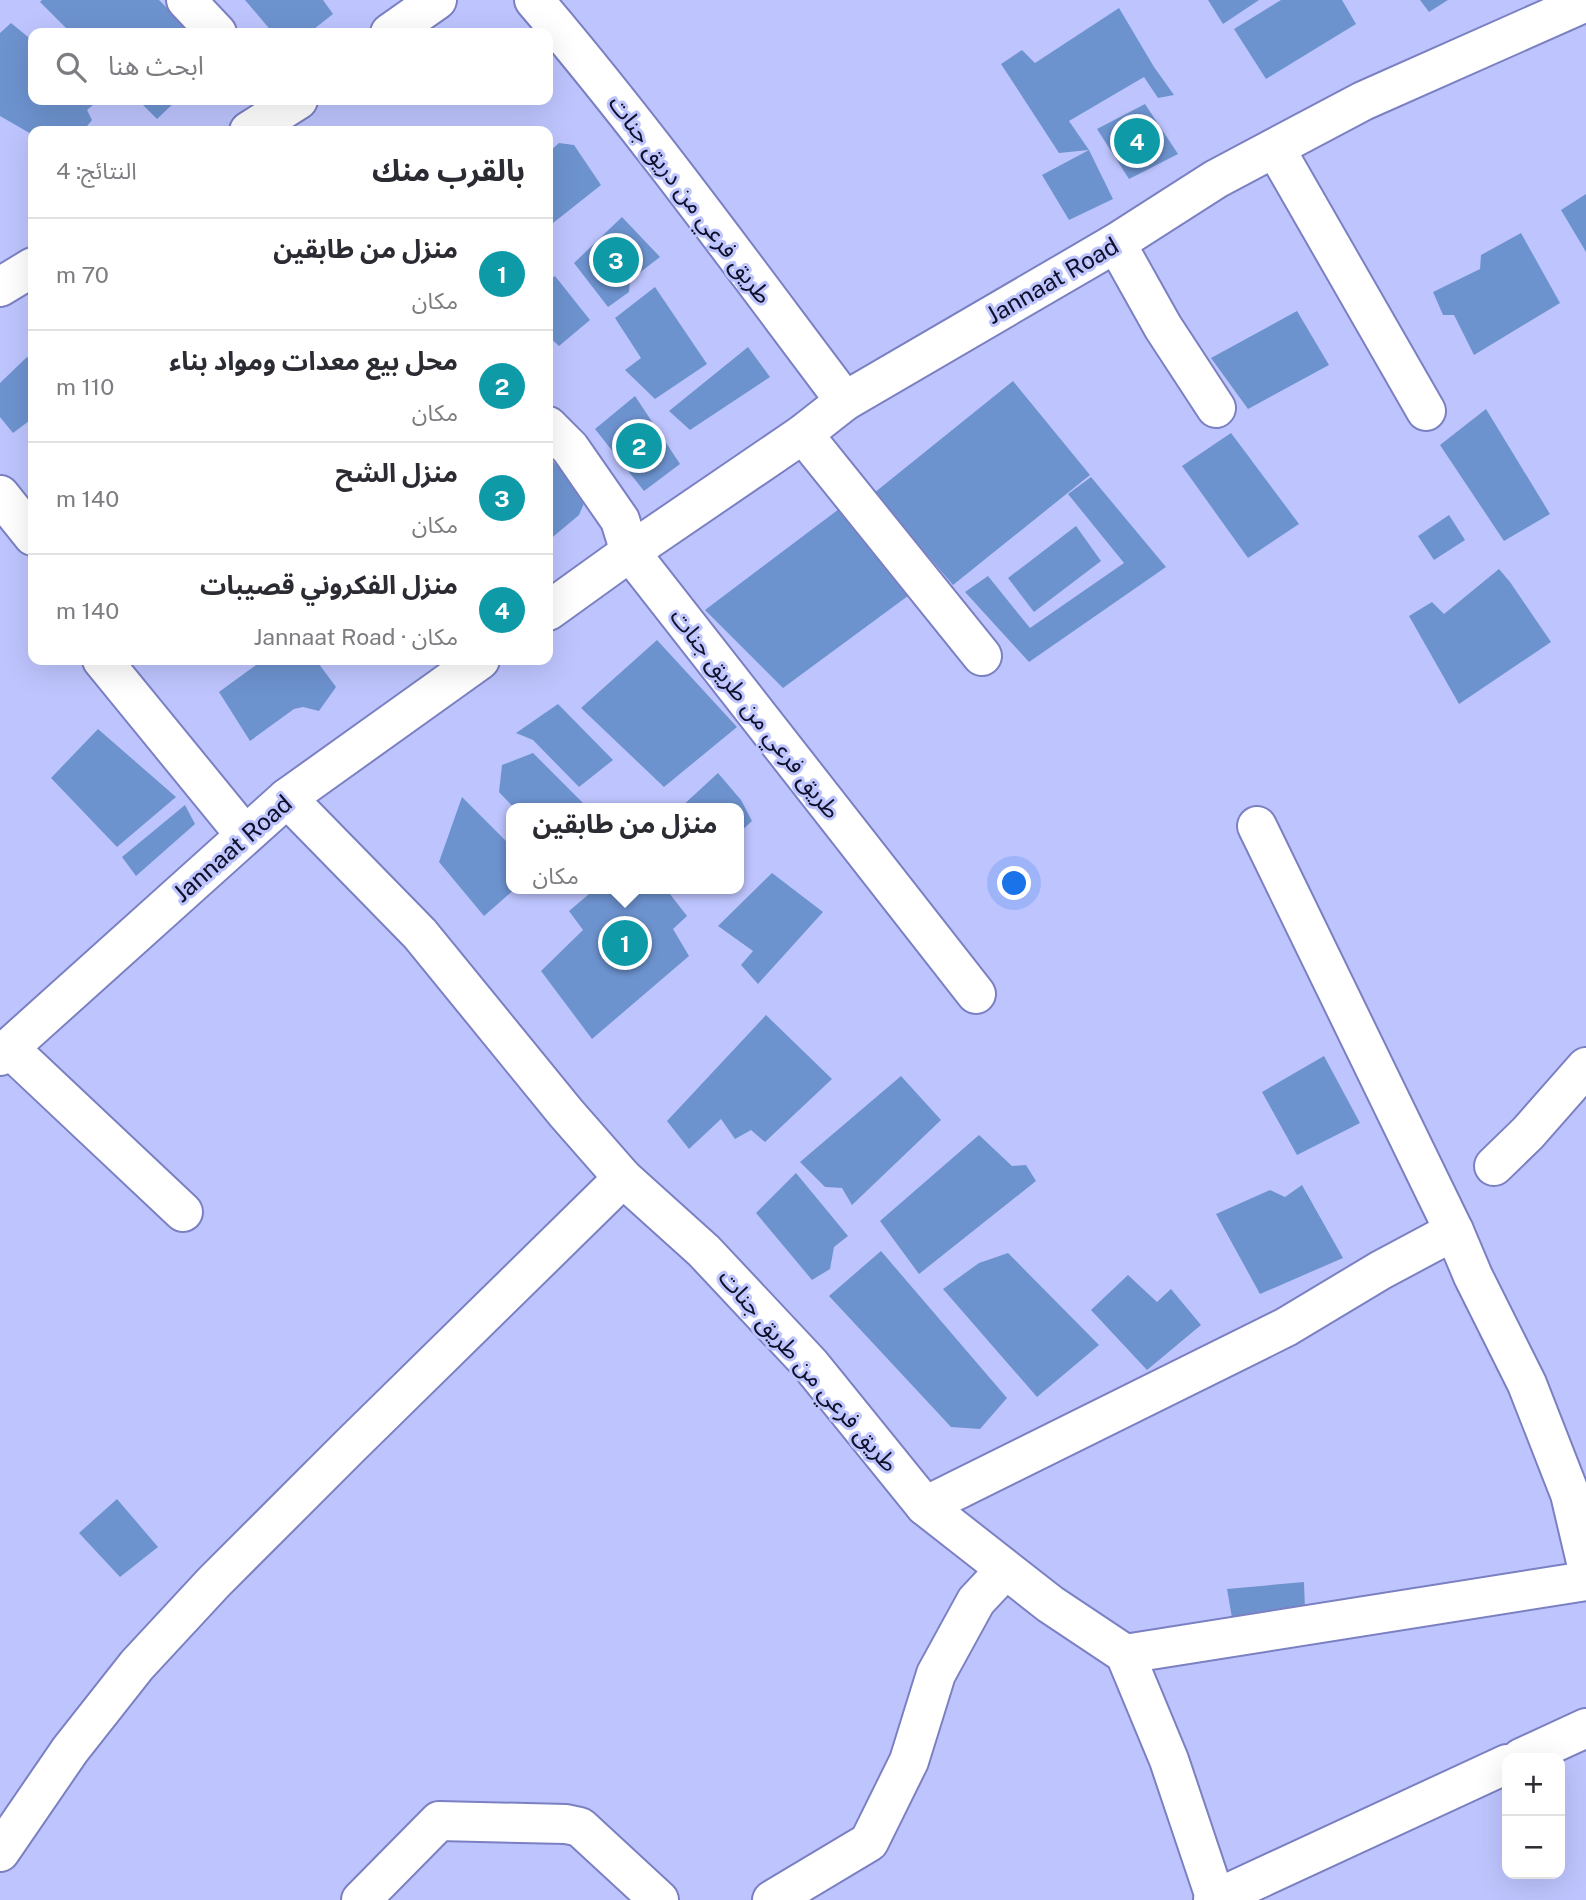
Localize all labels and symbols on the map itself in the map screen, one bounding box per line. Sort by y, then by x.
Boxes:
street label: طريق فرعي من دريق جنات [599,89,779,312]
pin: 4 [1114,115,1160,167]
street label: Jannaat Road [981,231,1123,329]
pin: 3 [593,234,639,286]
pin: 2 [616,420,662,472]
street label: طريق فرعي من طريق جنات [661,602,847,827]
street label: Jannaat Road [167,789,297,907]
your location [997,866,1031,900]
pin: 1 [602,917,648,969]
street label: طريق فرعي من طريق جنات [709,1263,905,1481]

